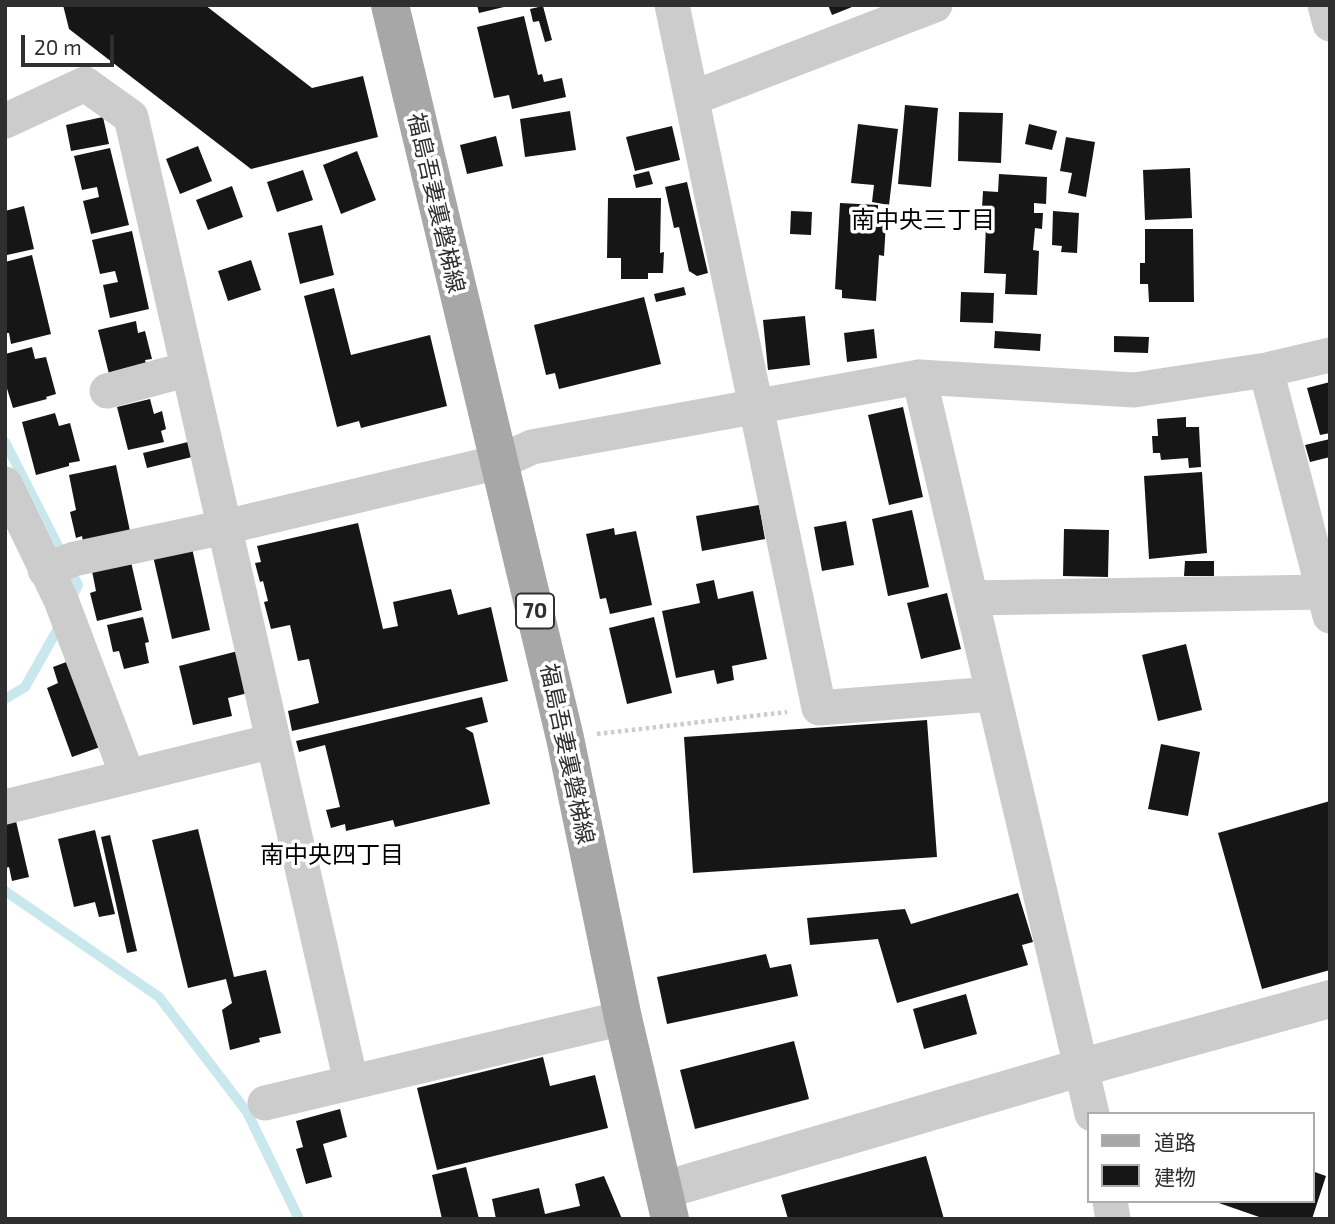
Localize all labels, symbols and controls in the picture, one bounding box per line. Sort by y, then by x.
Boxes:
scale bar [24,21,117,65]
text: 20 m [34,34,82,59]
street label: 福島吾妻裏磐梯線 [402,110,470,296]
district label: 南中央三丁目 [851,206,995,234]
road number: 70 [516,594,554,628]
street label: 福島吾妻裏磐梯線 [534,661,600,847]
district label: 南中央四丁目 [260,841,404,869]
legend [1086,1112,1314,1203]
text: 道路 [1154,1129,1196,1154]
text: 建物 [1154,1164,1196,1189]

